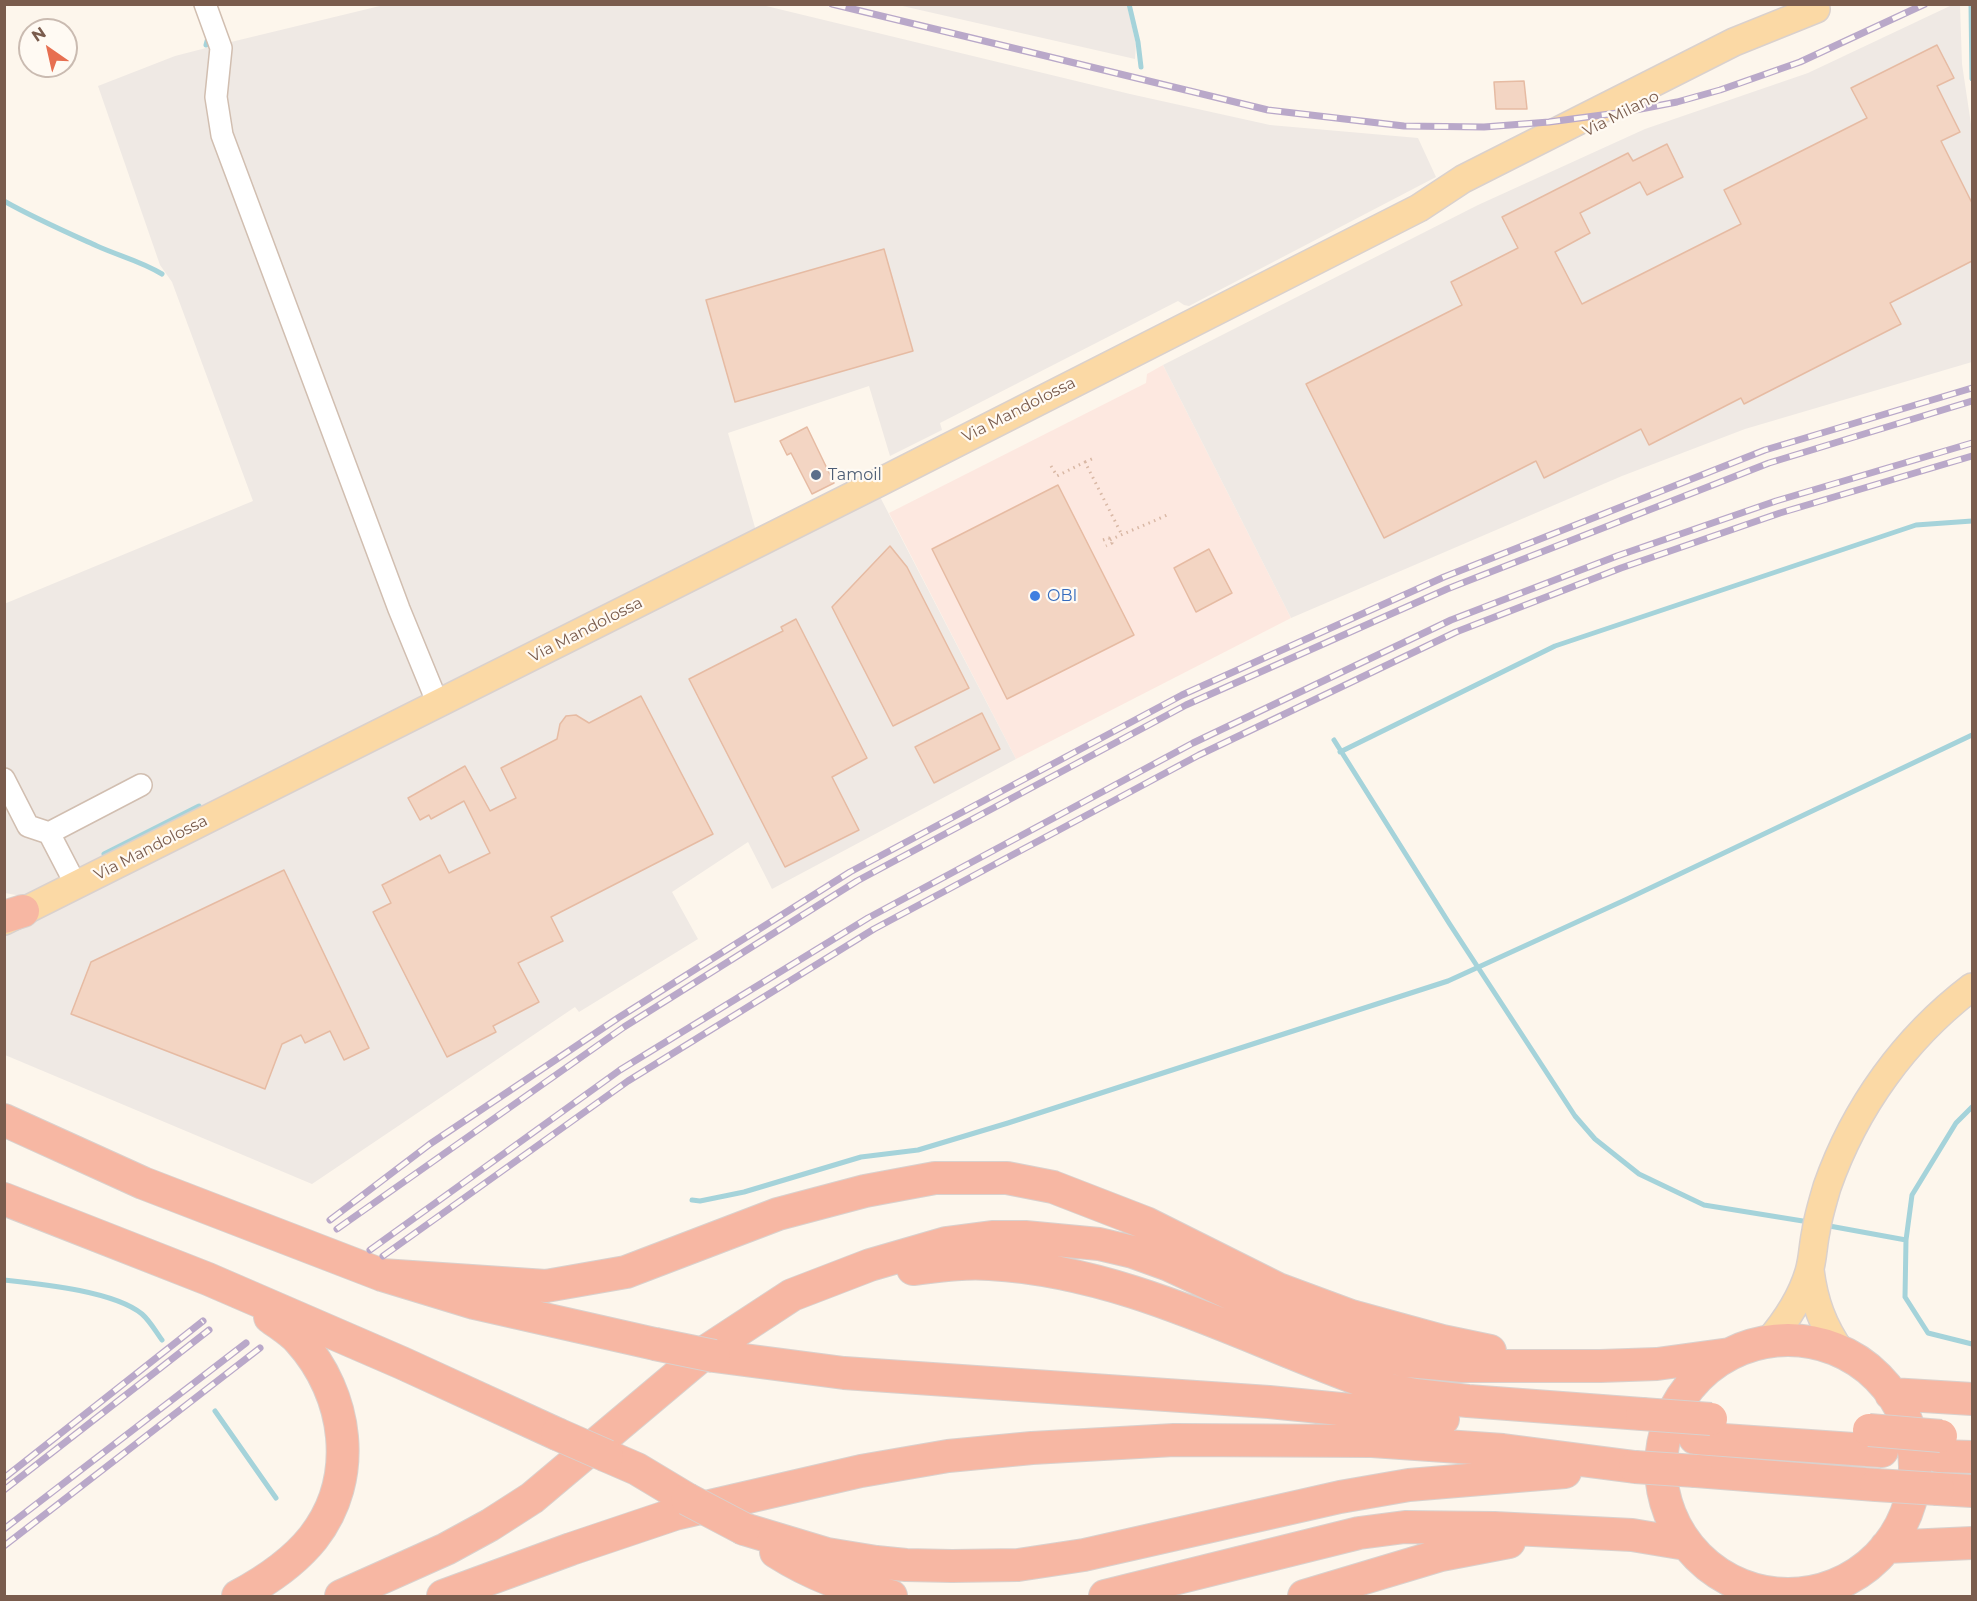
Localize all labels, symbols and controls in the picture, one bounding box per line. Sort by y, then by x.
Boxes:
north arrow [18,18,78,78]
text: N [28,23,49,46]
street label: Via Milano [1580,87,1662,141]
street label: Via Mandolossa [959,373,1079,447]
place label: Tamoil [828,465,882,485]
marker: Tamoil [809,468,823,482]
place label: OBI [1047,586,1077,606]
marker: OBI [1028,589,1042,603]
street label: Via Mandolossa [526,593,646,667]
street label: Via Mandolossa [91,811,211,885]

